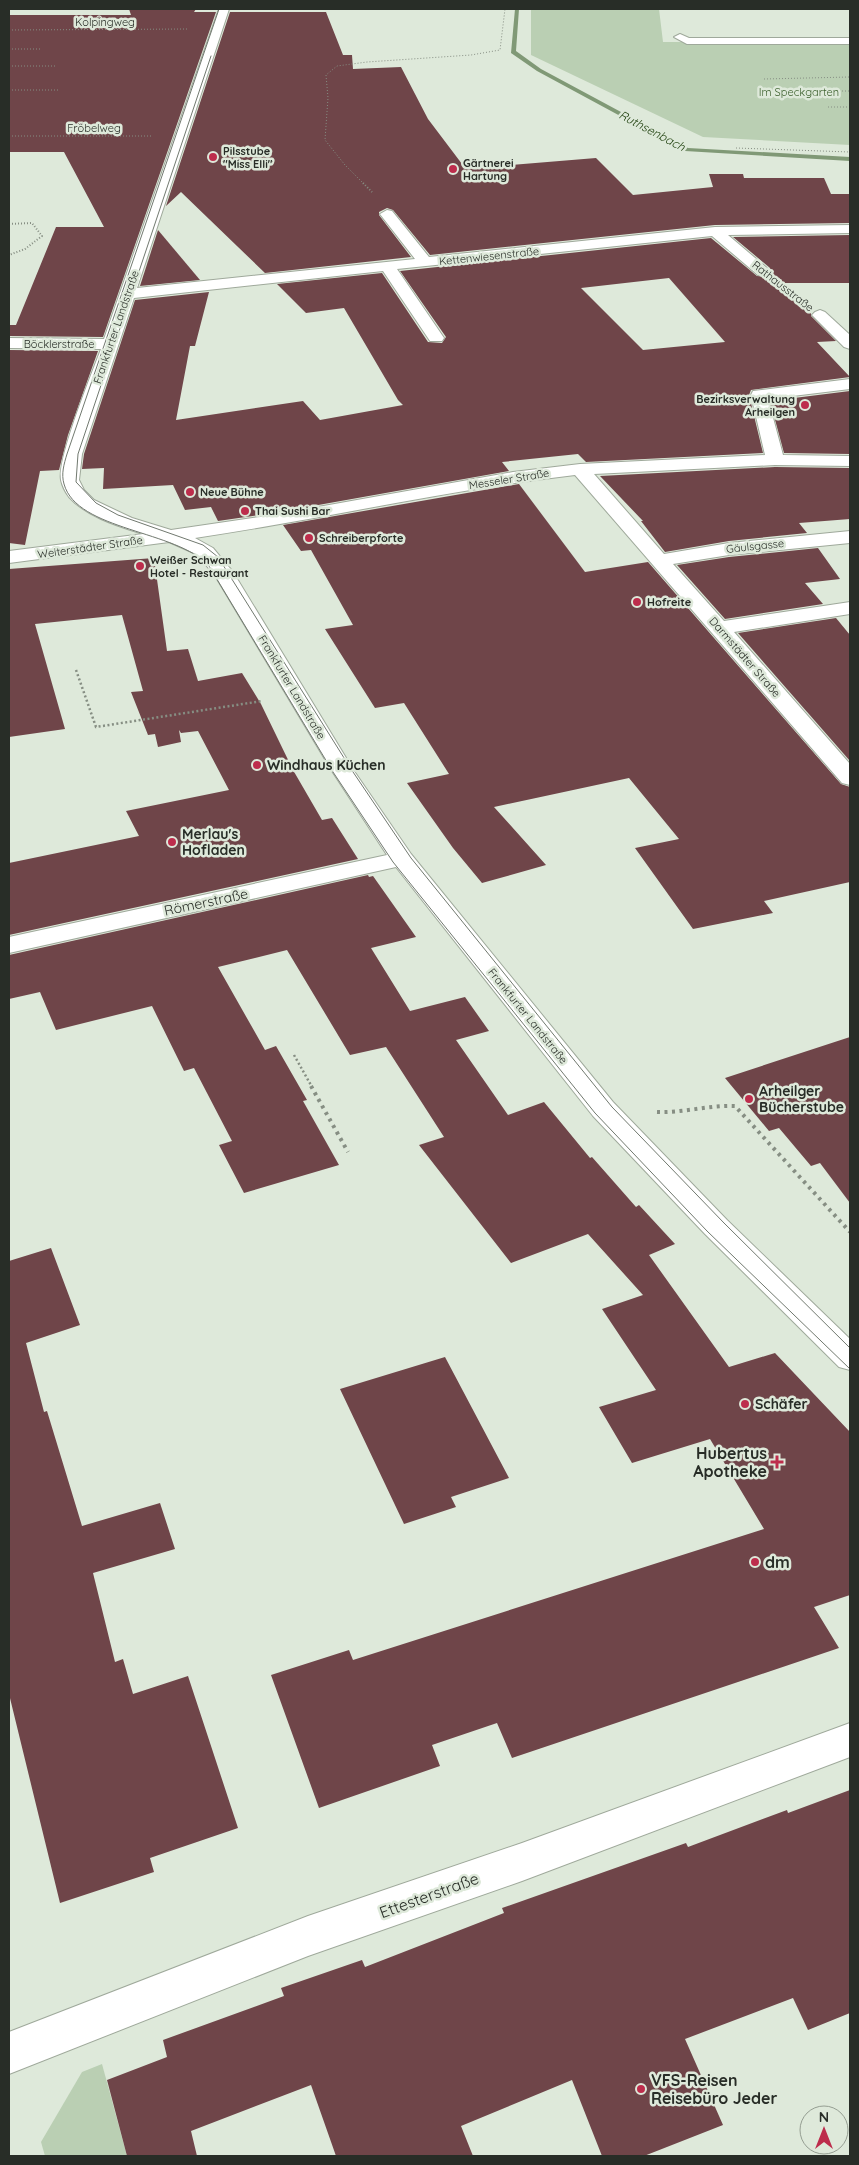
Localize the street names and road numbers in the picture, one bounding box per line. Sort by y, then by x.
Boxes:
street label: Kolpingweg [75,15,135,29]
street label: Fröbelweg [67,121,121,135]
street label: Kettenwiesenstraße [438,244,540,268]
street label: Rathausstraße [749,258,817,314]
street label: Frankfurter Landstraße [90,269,142,385]
street label: Böcklerstraße [24,337,94,351]
street label: Messeler Straße [468,466,550,492]
street label: Weiterstädter Straße [37,533,143,561]
street label: Gäulsgasse [725,536,785,556]
street label: Darmstädter Straße [706,614,784,700]
street label: Frankfurter Landstraße [255,632,329,742]
street label: Römerstraße [162,884,250,920]
street label: Frankfurter Landstraße [485,965,571,1067]
street label: Ettesterstraße [377,1868,481,1922]

